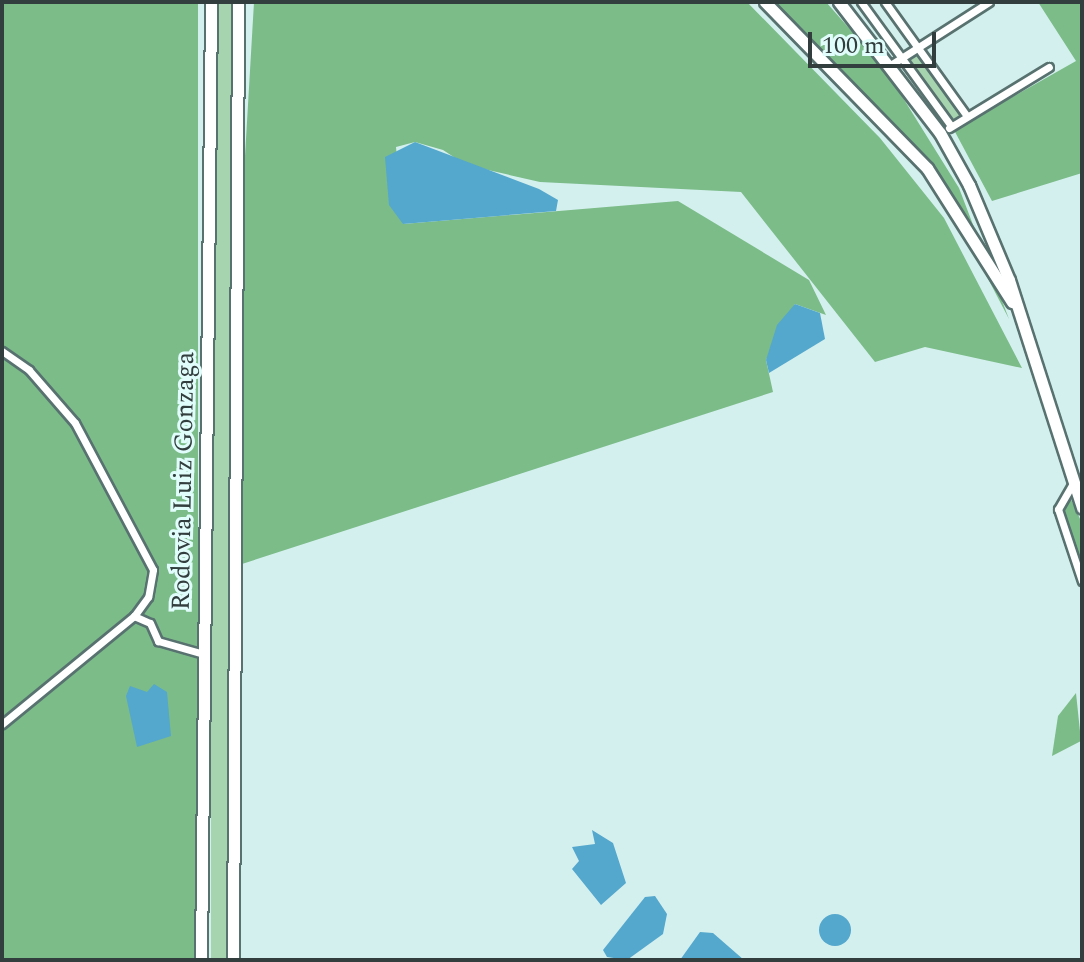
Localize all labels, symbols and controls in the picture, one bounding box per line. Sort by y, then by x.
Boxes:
scale bar [812,16,940,66]
text: 100 m [822,28,885,64]
street label: Rodovia Luiz Gonzaga [166,351,202,611]

